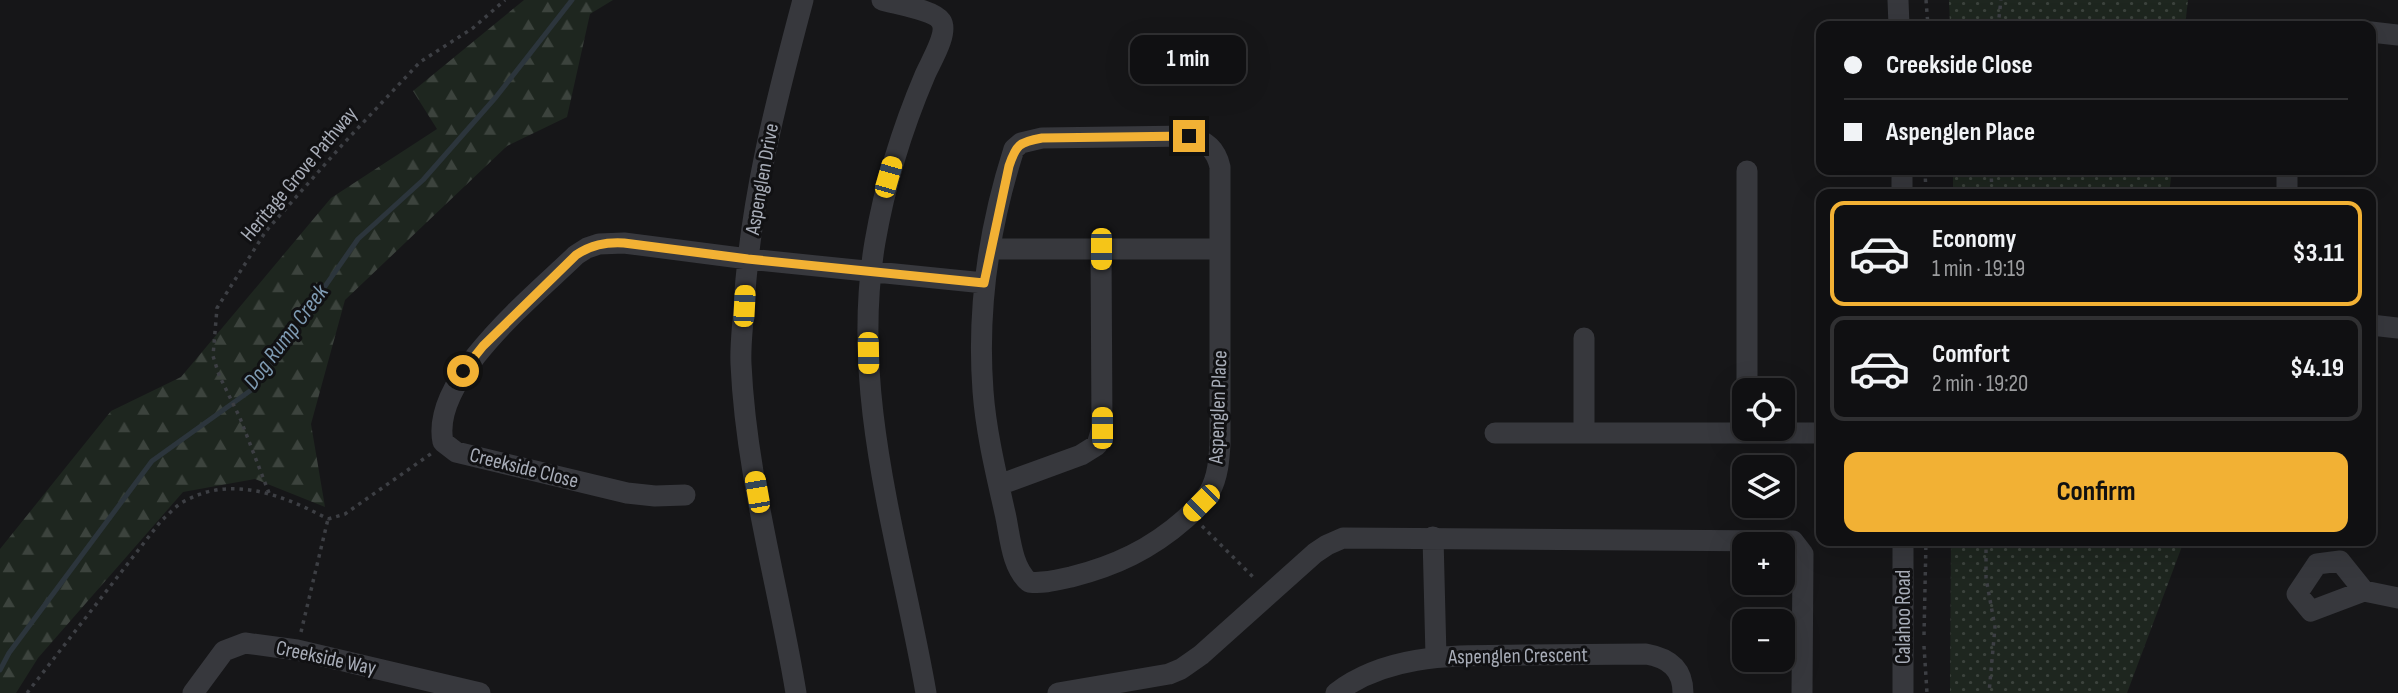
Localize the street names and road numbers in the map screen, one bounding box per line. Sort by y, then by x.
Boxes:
street label: Heritage Grove Pathway [236,102,362,246]
street label: Aspenglen Drive [740,121,784,238]
street label: Aspenglen Place [1203,350,1232,465]
street label: Creekside Close [467,442,581,494]
street label: Calahoo Road [1891,570,1916,664]
street label: Creekside Way [274,635,378,681]
street label: Aspenglen Crescent [1447,642,1588,670]

